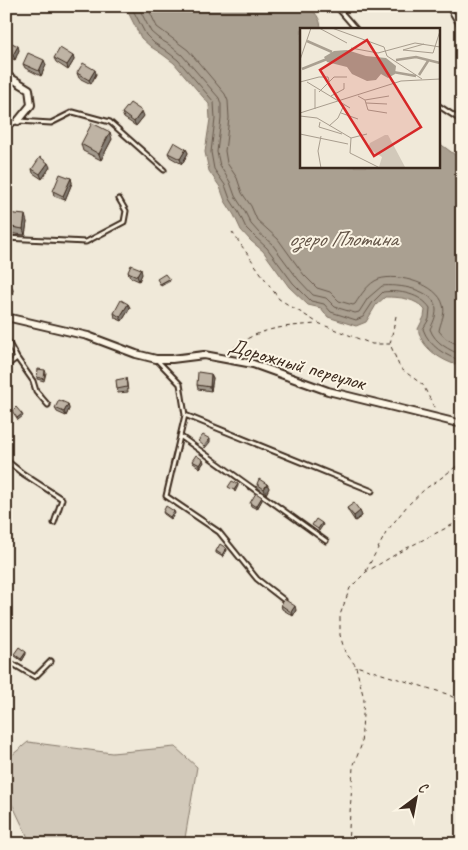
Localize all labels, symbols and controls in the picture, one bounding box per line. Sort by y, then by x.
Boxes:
inset map [300,28,440,168]
water label: озеро Плотина [288,225,401,253]
street label: Дорожный переулок [226,332,370,396]
north arrow [390,772,440,822]
text: С [415,778,432,798]

